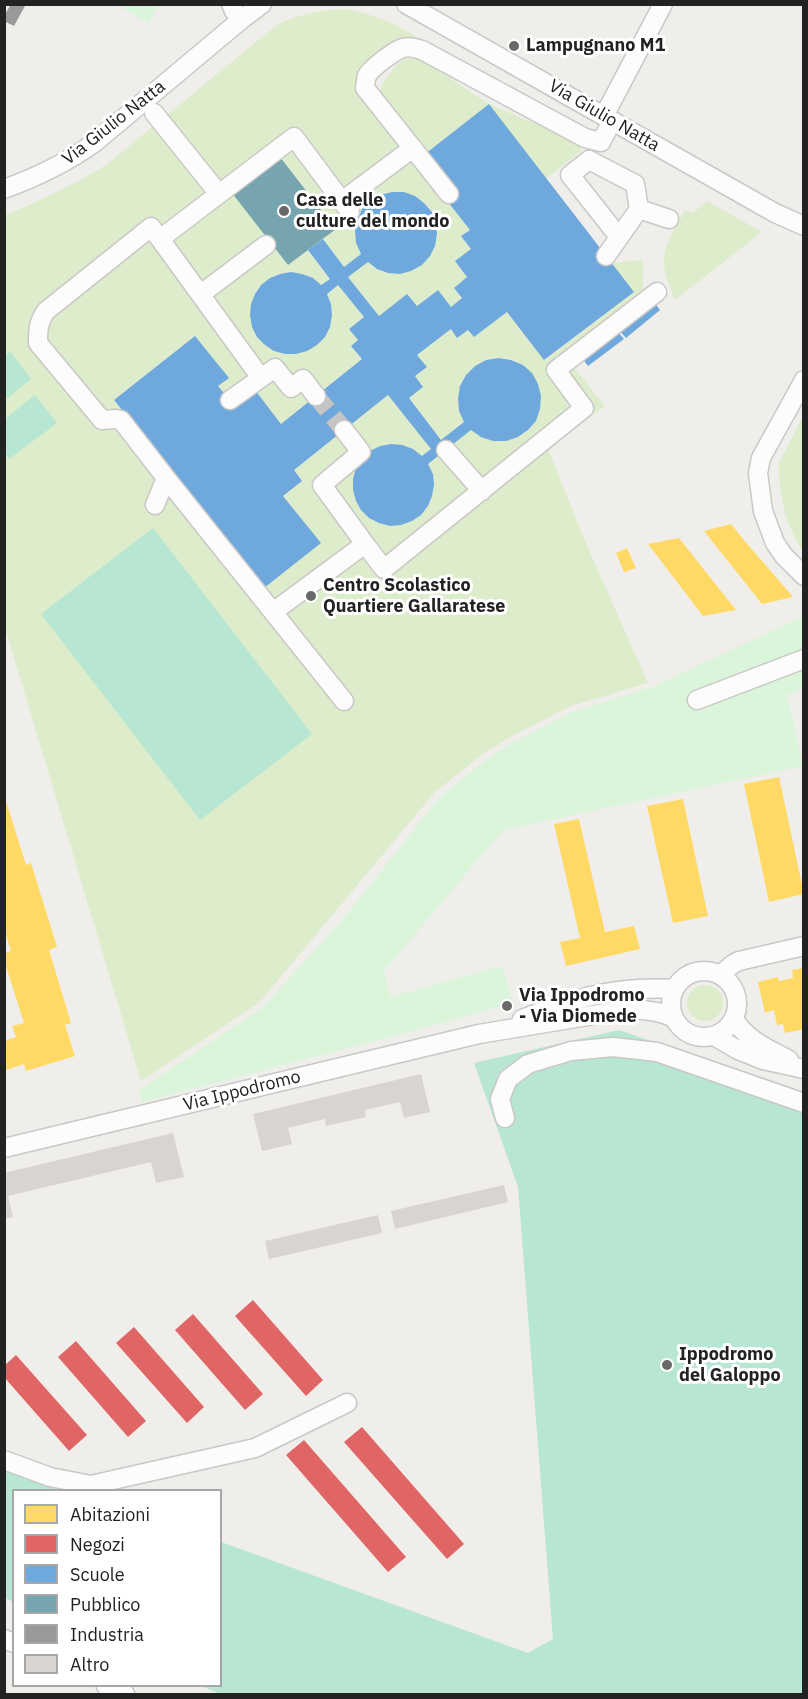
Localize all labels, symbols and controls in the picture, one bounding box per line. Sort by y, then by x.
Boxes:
place label: Lampugnano M1 [526,35,665,57]
marker: Lampugnano M1 [507,39,521,53]
street label: Via Giulio Natta [545,75,663,157]
street label: Via Giulio Natta [58,76,170,170]
place label: Casa delle culture del mondo [296,190,449,232]
marker: Casa delle culture del mondo [277,204,291,218]
place label: Centro Scolastico Quartiere Gallaratese [323,575,505,618]
marker: Centro Scolastico Quartiere Gallaratese [304,589,318,603]
place label: Via Ippodromo - Via Diomede [519,985,645,1028]
marker: Via Ippodromo - Via Diomede [500,999,514,1013]
street label: Via Ippodromo [181,1066,303,1116]
place label: Ippodromo del Galoppo [679,1344,781,1386]
marker: Ippodromo del Galoppo [660,1358,674,1372]
legend [12,1489,222,1687]
text: Abitazioni [70,1503,150,1526]
text: Negozi [70,1533,125,1556]
text: Scuole [70,1563,125,1586]
text: Pubblico [70,1593,140,1616]
text: Industria [70,1623,144,1646]
text: Altro [70,1653,109,1676]

